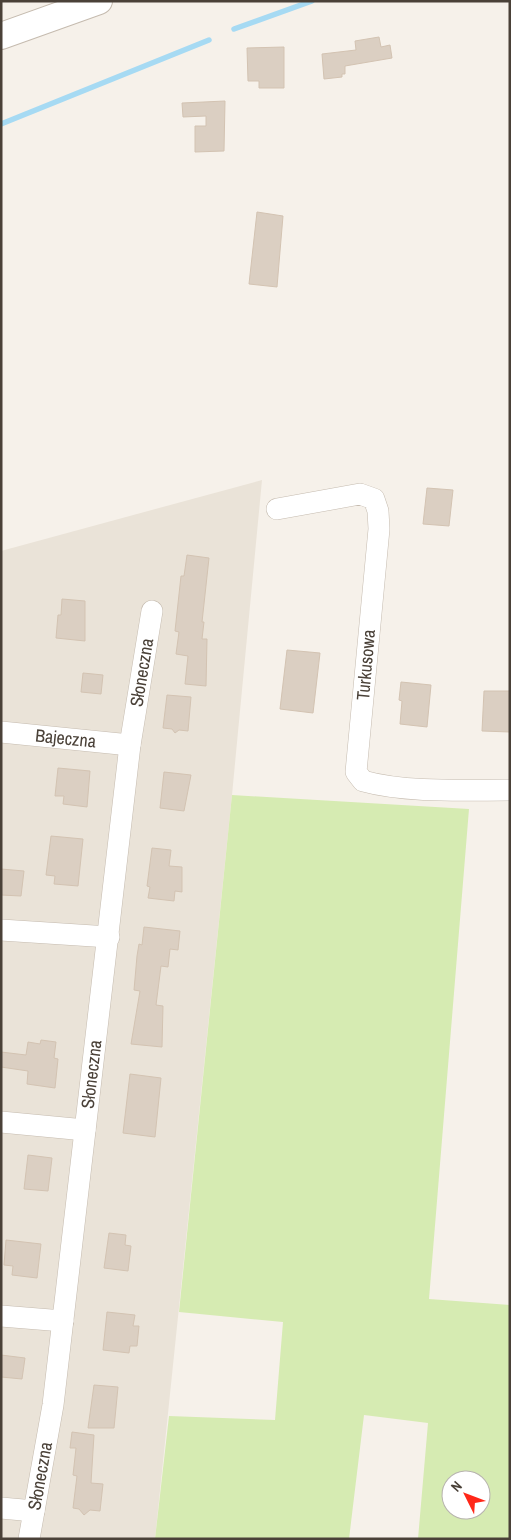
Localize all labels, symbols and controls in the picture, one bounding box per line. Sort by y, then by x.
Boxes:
street label: Turkusowa [350,629,381,701]
street label: Słoneczna [123,636,159,709]
street label: Bajeczna [34,723,97,754]
street label: Słoneczna [75,1039,107,1110]
street label: Słoneczna [21,1440,58,1512]
north arrow [441,1470,491,1520]
text: N [447,1477,466,1495]

